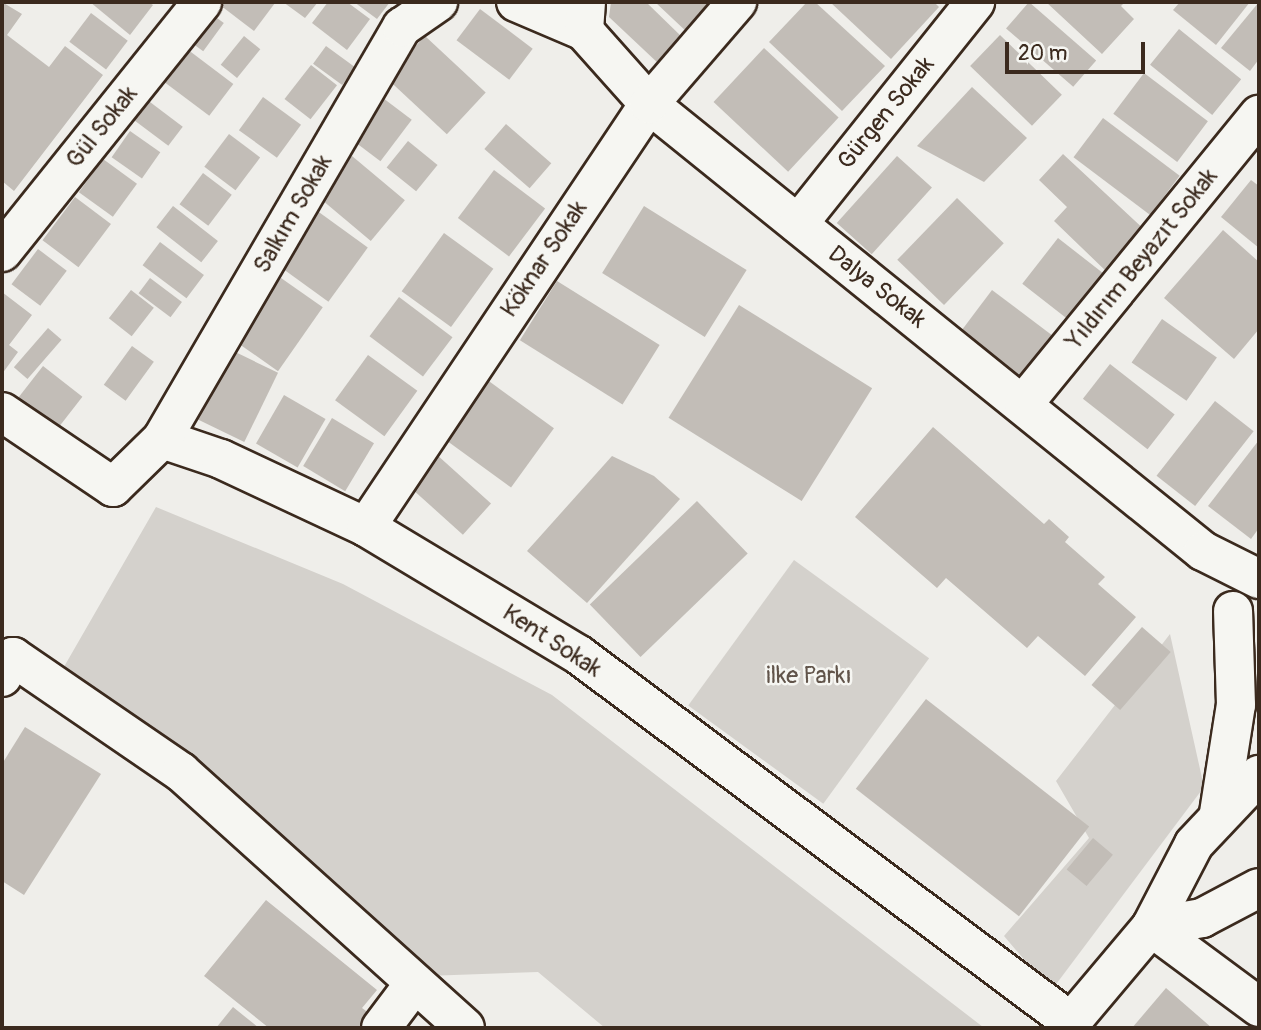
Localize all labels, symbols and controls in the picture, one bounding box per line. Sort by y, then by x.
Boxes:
scale bar [1009,28,1149,72]
text: 20 m [1018,40,1067,67]
street label: Gürgen Sokak [832,51,940,175]
street label: Gül Sokak [60,80,144,174]
street label: Salkım Sokak [248,150,338,278]
street label: Yıldırım Beyazıt Sokak [1060,163,1224,355]
street label: Köknar Sokak [495,195,593,323]
street label: Dalya Sokak [822,240,932,334]
street label: Kent Sokak [497,598,607,684]
park label: ilke Parkı [766,662,852,690]

